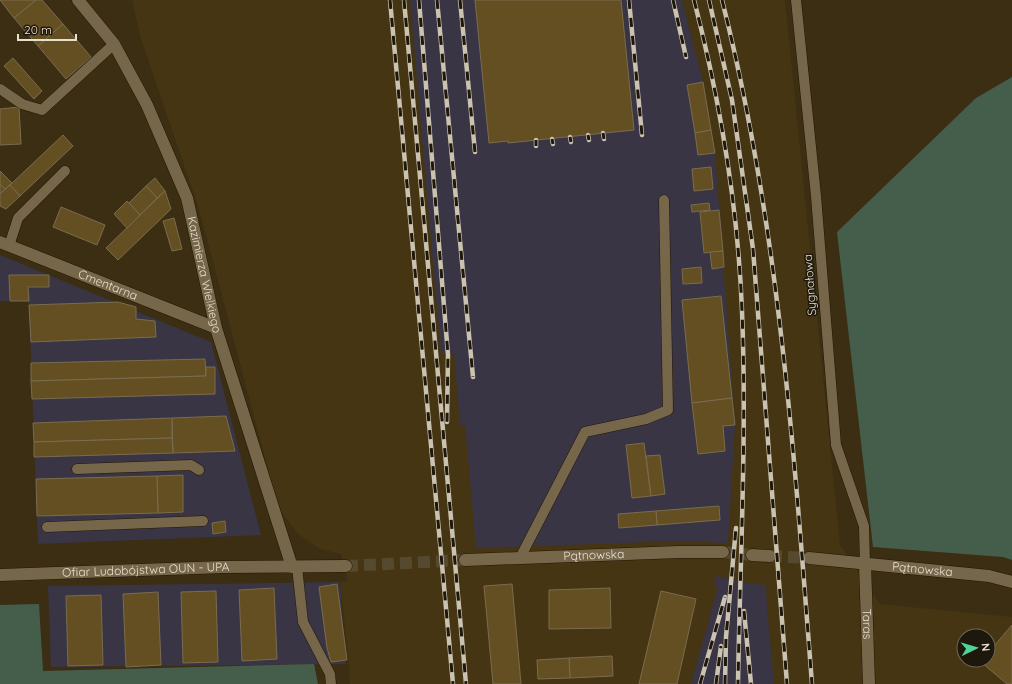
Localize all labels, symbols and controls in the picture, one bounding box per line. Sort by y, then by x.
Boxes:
scale bar [18,16,76,42]
text: 20 m [24,22,52,37]
street label: Kazimierza Wielkiego [184,215,225,335]
street label: Sygnałowa [800,254,819,316]
street label: Cmentarna [76,266,140,303]
street label: Pątnowska [563,546,625,563]
street label: Pątnowska [891,558,954,579]
street label: Ofiar Ludobójstwa OUN - UPA [62,559,230,580]
street label: Taras [859,608,876,640]
north arrow [956,628,996,668]
text: N [979,642,993,652]

